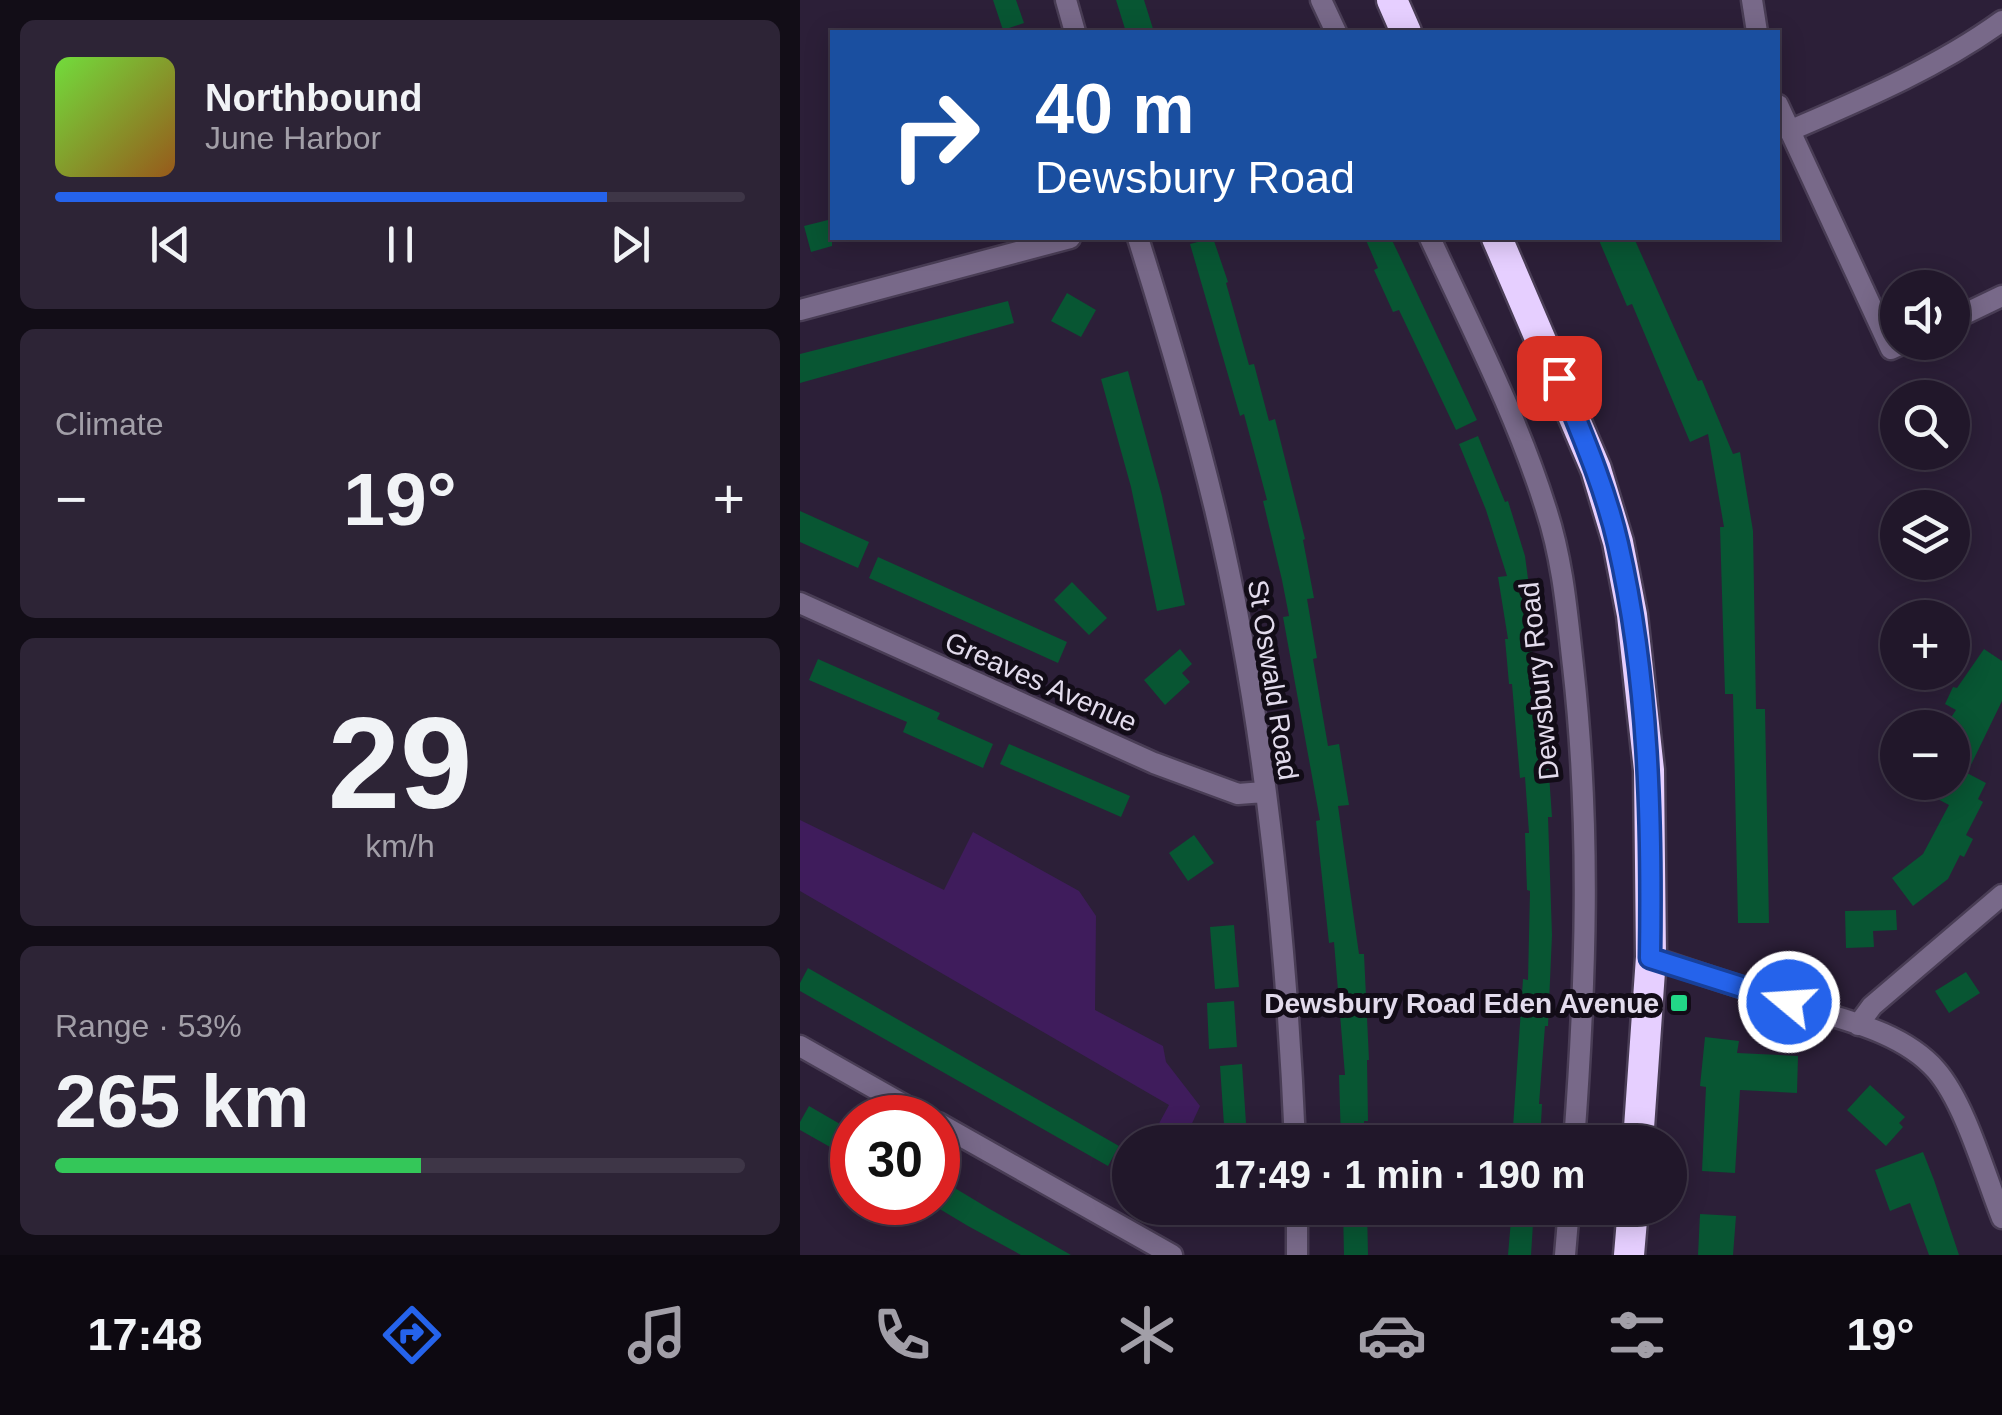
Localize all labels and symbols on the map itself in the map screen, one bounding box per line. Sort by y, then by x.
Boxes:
pin [1517,336,1602,421]
street label: St Oswald Road [1242,578,1304,782]
street label: Dewsbury Road [1513,580,1565,782]
street label: Greaves Avenue [940,626,1142,738]
position arrow [1737,950,1841,1054]
place label: Dewsbury Road Eden Avenue [1264,988,1659,1019]
marker: Dewsbury Road Eden Avenue [1668,992,1690,1014]
speed limit sign: 30 [830,1095,960,1225]

